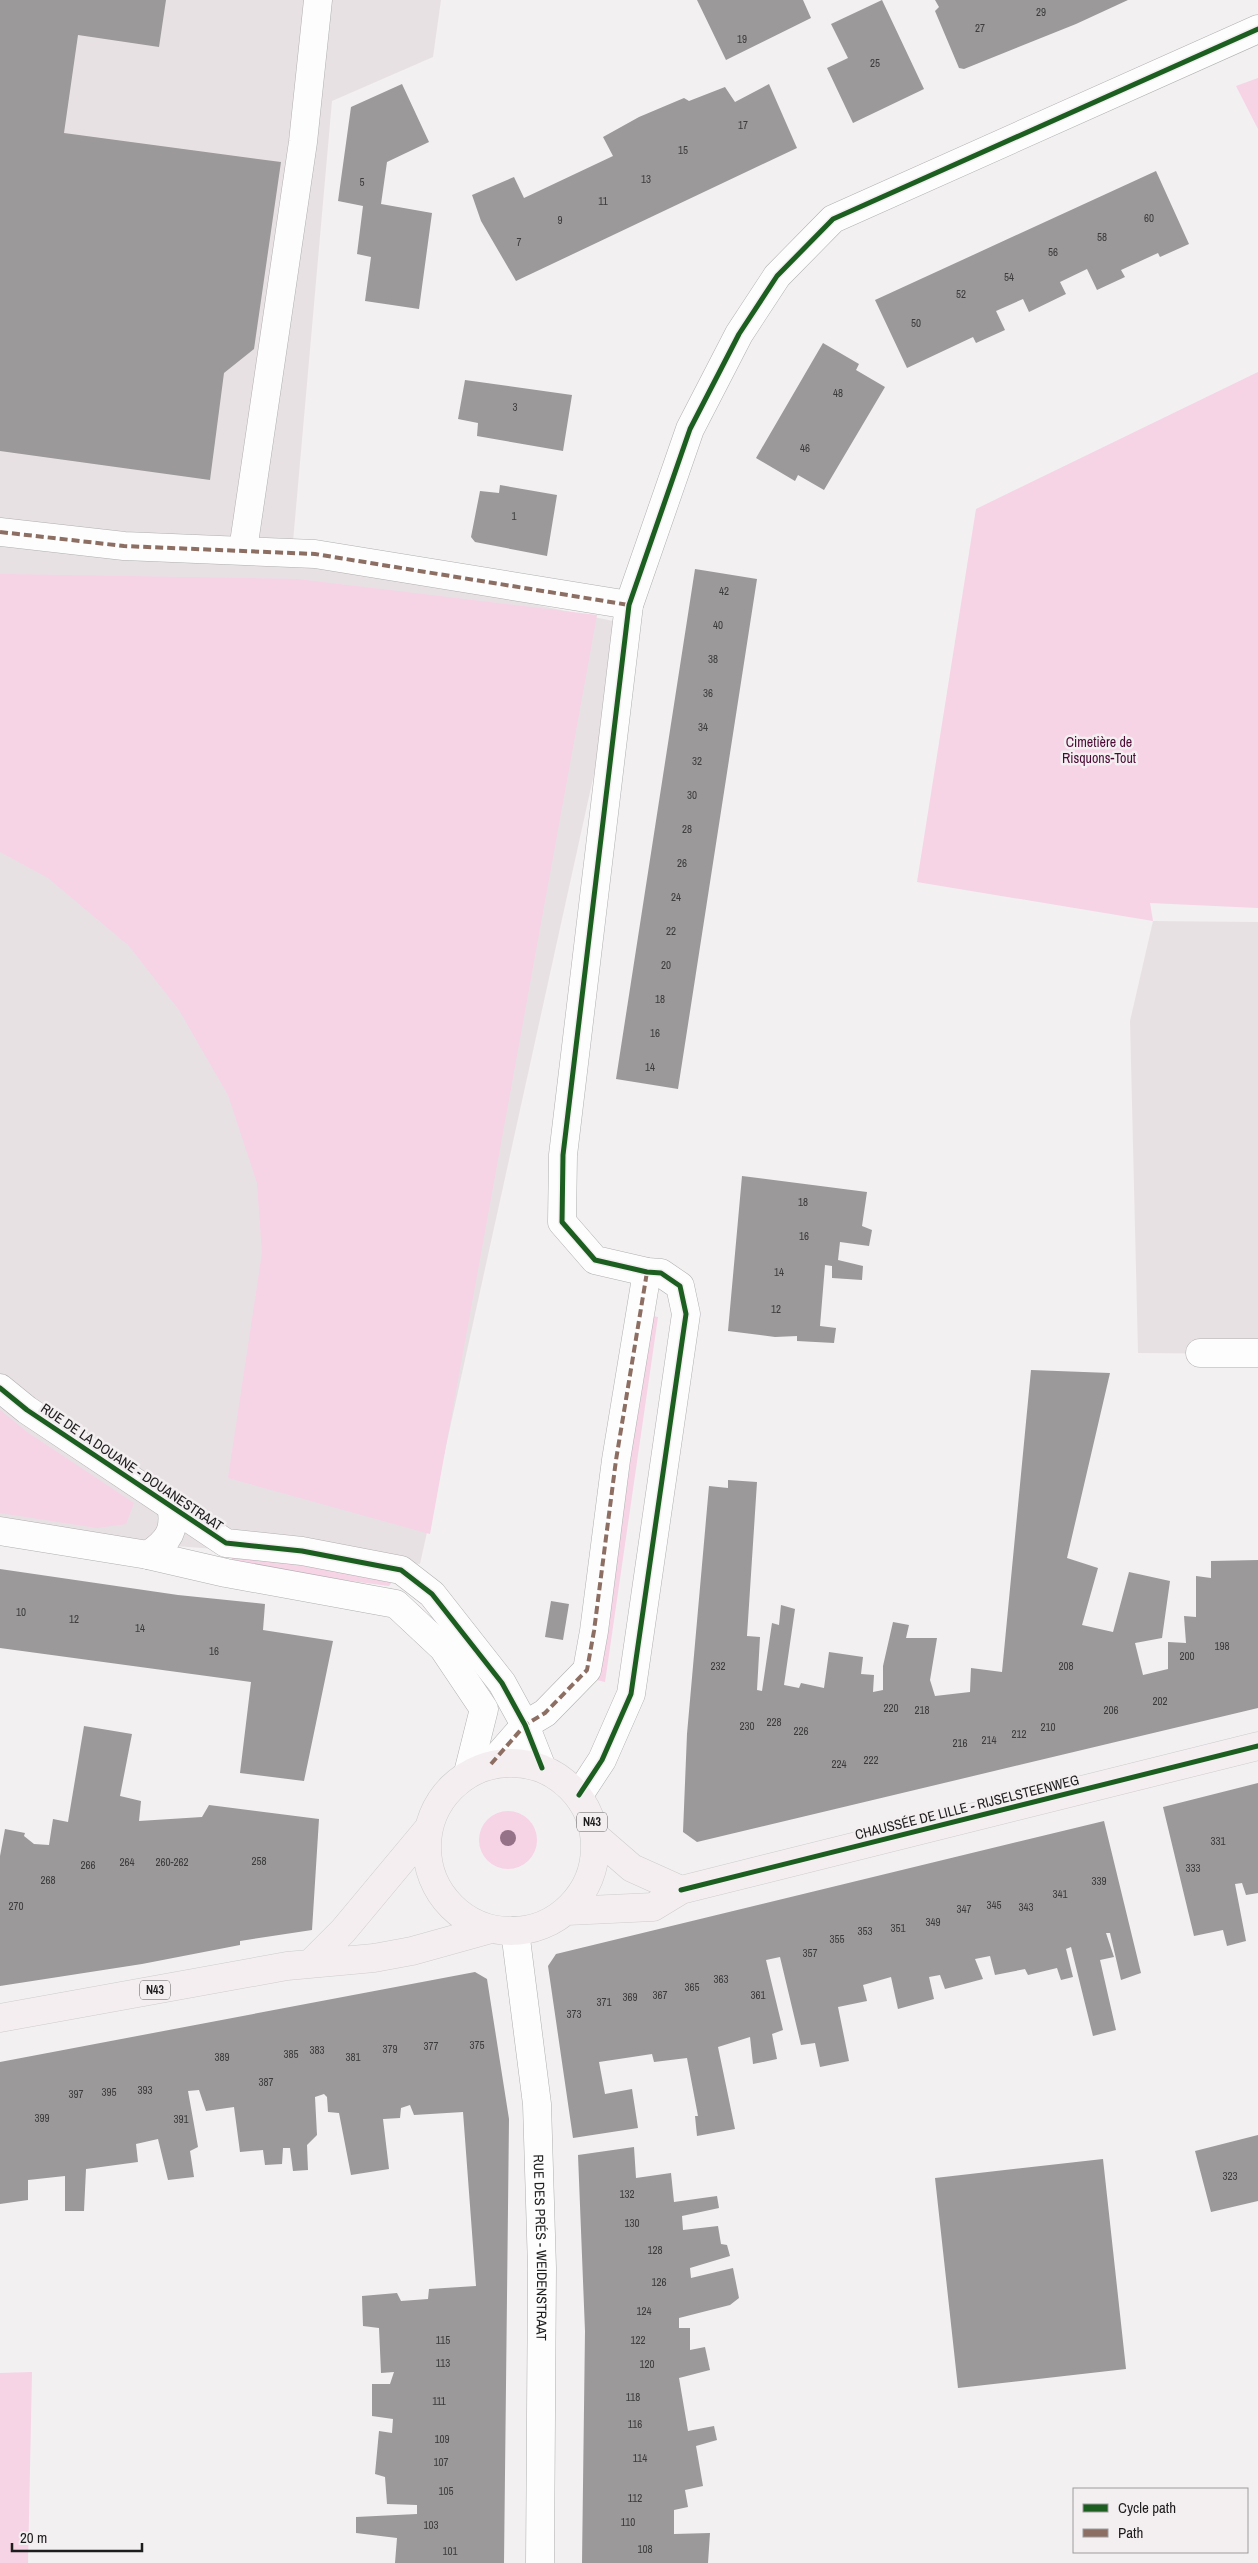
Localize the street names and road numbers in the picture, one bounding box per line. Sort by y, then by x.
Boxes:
street label: RUE DE LA DOUANE - DOUANESTRAAT [37,1399,227,1535]
street label: CHAUSSÉE DE LILLE - RIJSELSTEENWEG [853,1770,1081,1844]
road number: N43 [577,1812,607,1831]
road number: N43 [140,1980,170,2000]
street label: RUE DES PRÉS - WEIDENSTRAAT [530,2154,551,2341]

